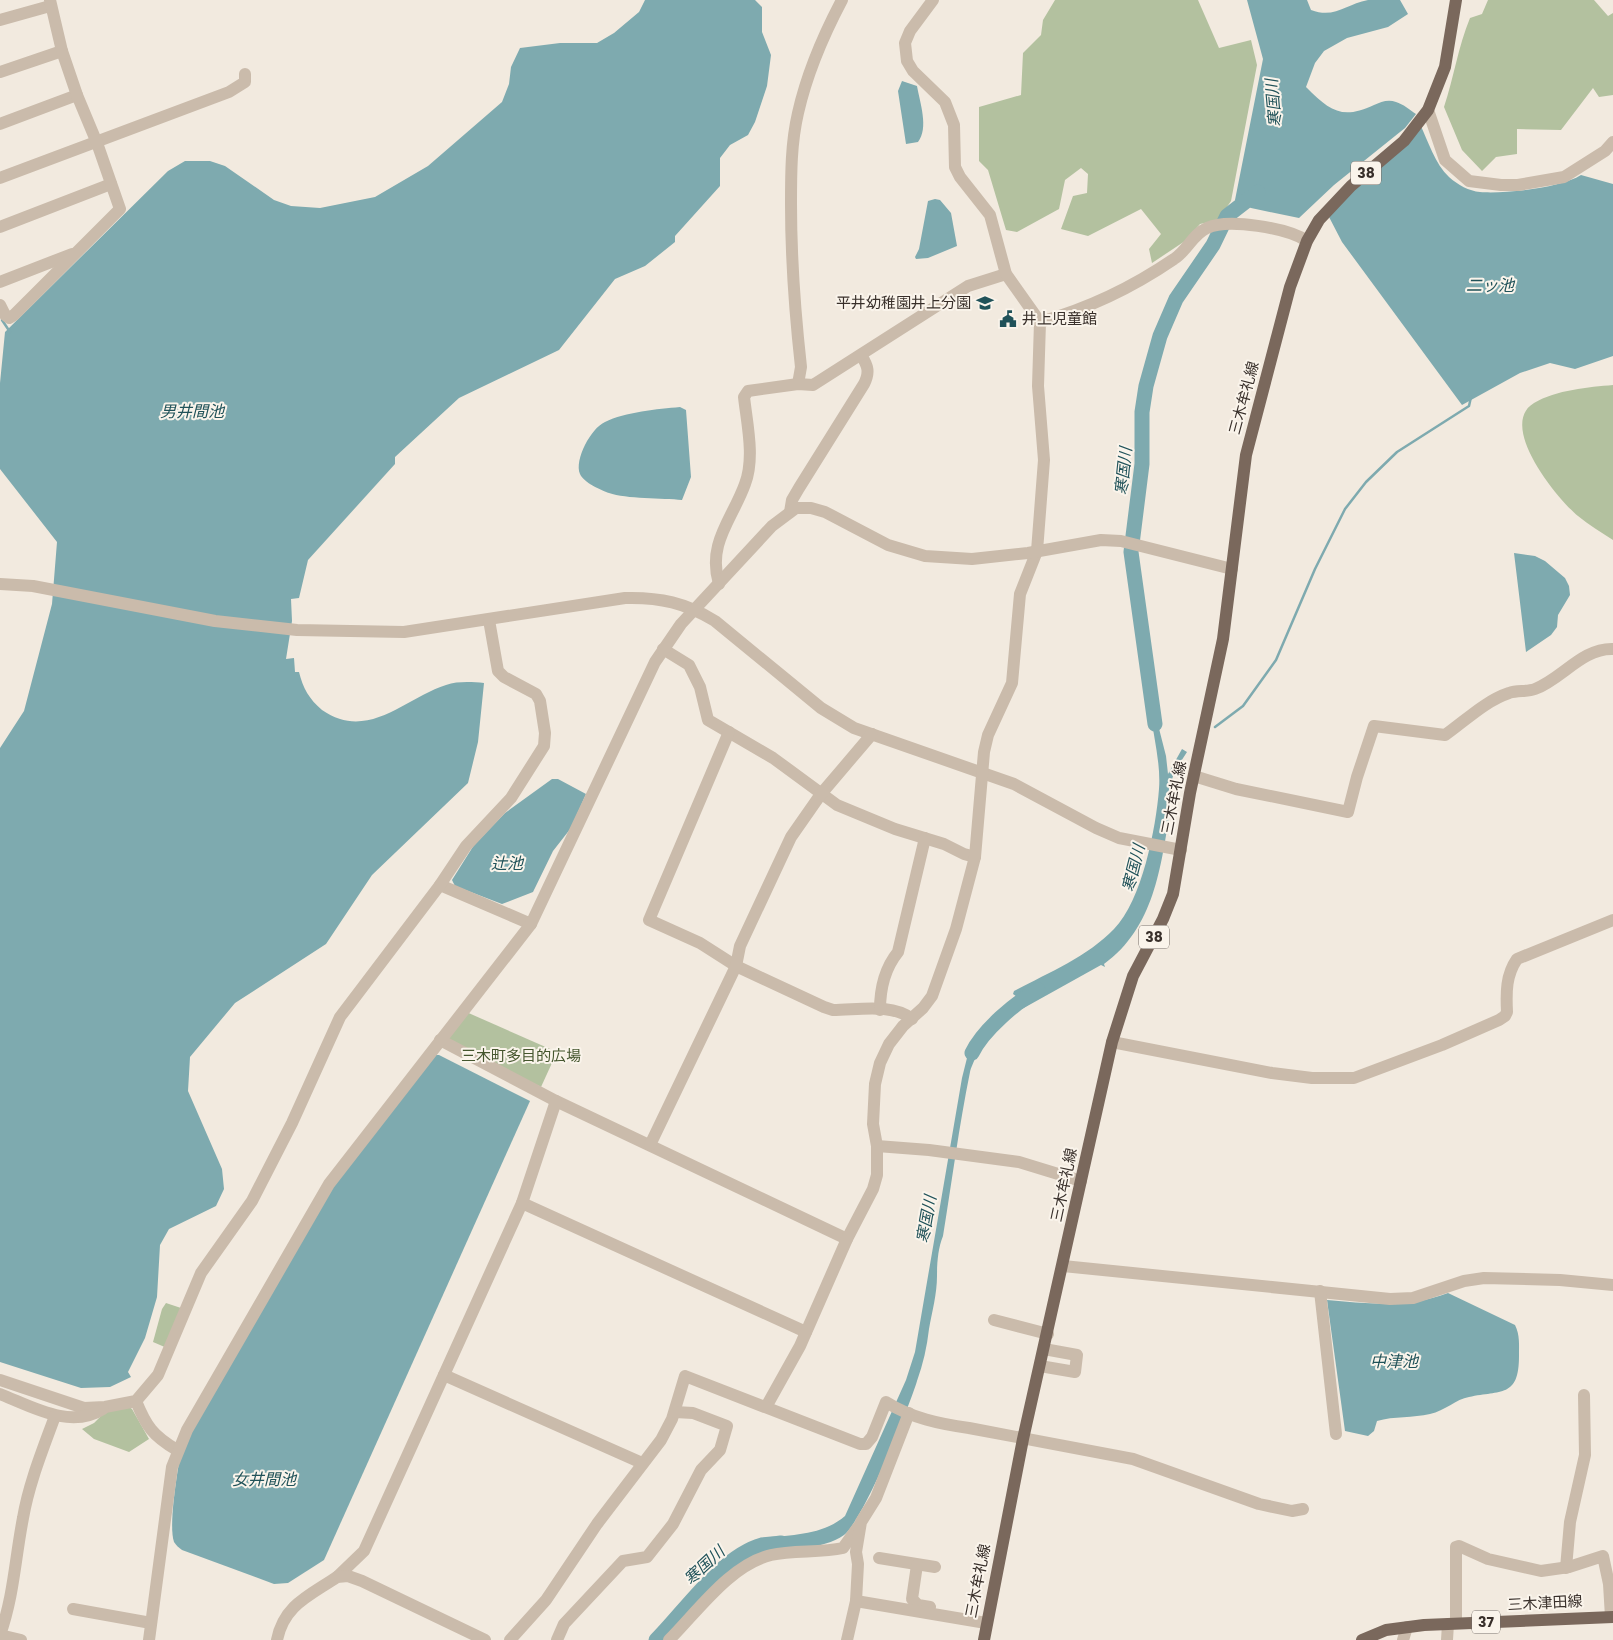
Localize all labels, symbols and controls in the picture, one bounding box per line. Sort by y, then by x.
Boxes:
water label: 寒国川 [1260,76,1287,128]
road number: 38 [1351,162,1381,184]
water label: 二ッ池 [1466,274,1516,297]
place label: 平井幼稚園井上分園 [836,292,971,313]
school or university icon: 平井幼稚園井上分園 [975,293,995,313]
place label: 井上児童館 [1022,308,1097,329]
public building icon: 井上児童館 [998,309,1018,329]
street label: 三木牟礼線 [1224,359,1263,437]
water label: 男井間池 [160,400,226,423]
water label: 寒国川 [1110,444,1138,496]
street label: 三木牟礼線 [1156,759,1191,837]
water label: 寒国川 [1117,840,1151,894]
water label: 辻池 [491,852,525,875]
road number: 38 [1139,926,1169,949]
park label: 三木町多目的広場 [461,1045,581,1066]
street label: 三木牟礼線 [1045,1146,1082,1224]
water label: 寒国川 [911,1191,942,1245]
water label: 中津池 [1370,1350,1420,1373]
water label: 女井間池 [232,1468,298,1491]
water label: 寒国川 [679,1539,731,1590]
street label: 三木牟礼線 [960,1542,995,1620]
street label: 三木津田線 [1507,1590,1583,1615]
road number: 37 [1472,1610,1500,1634]

